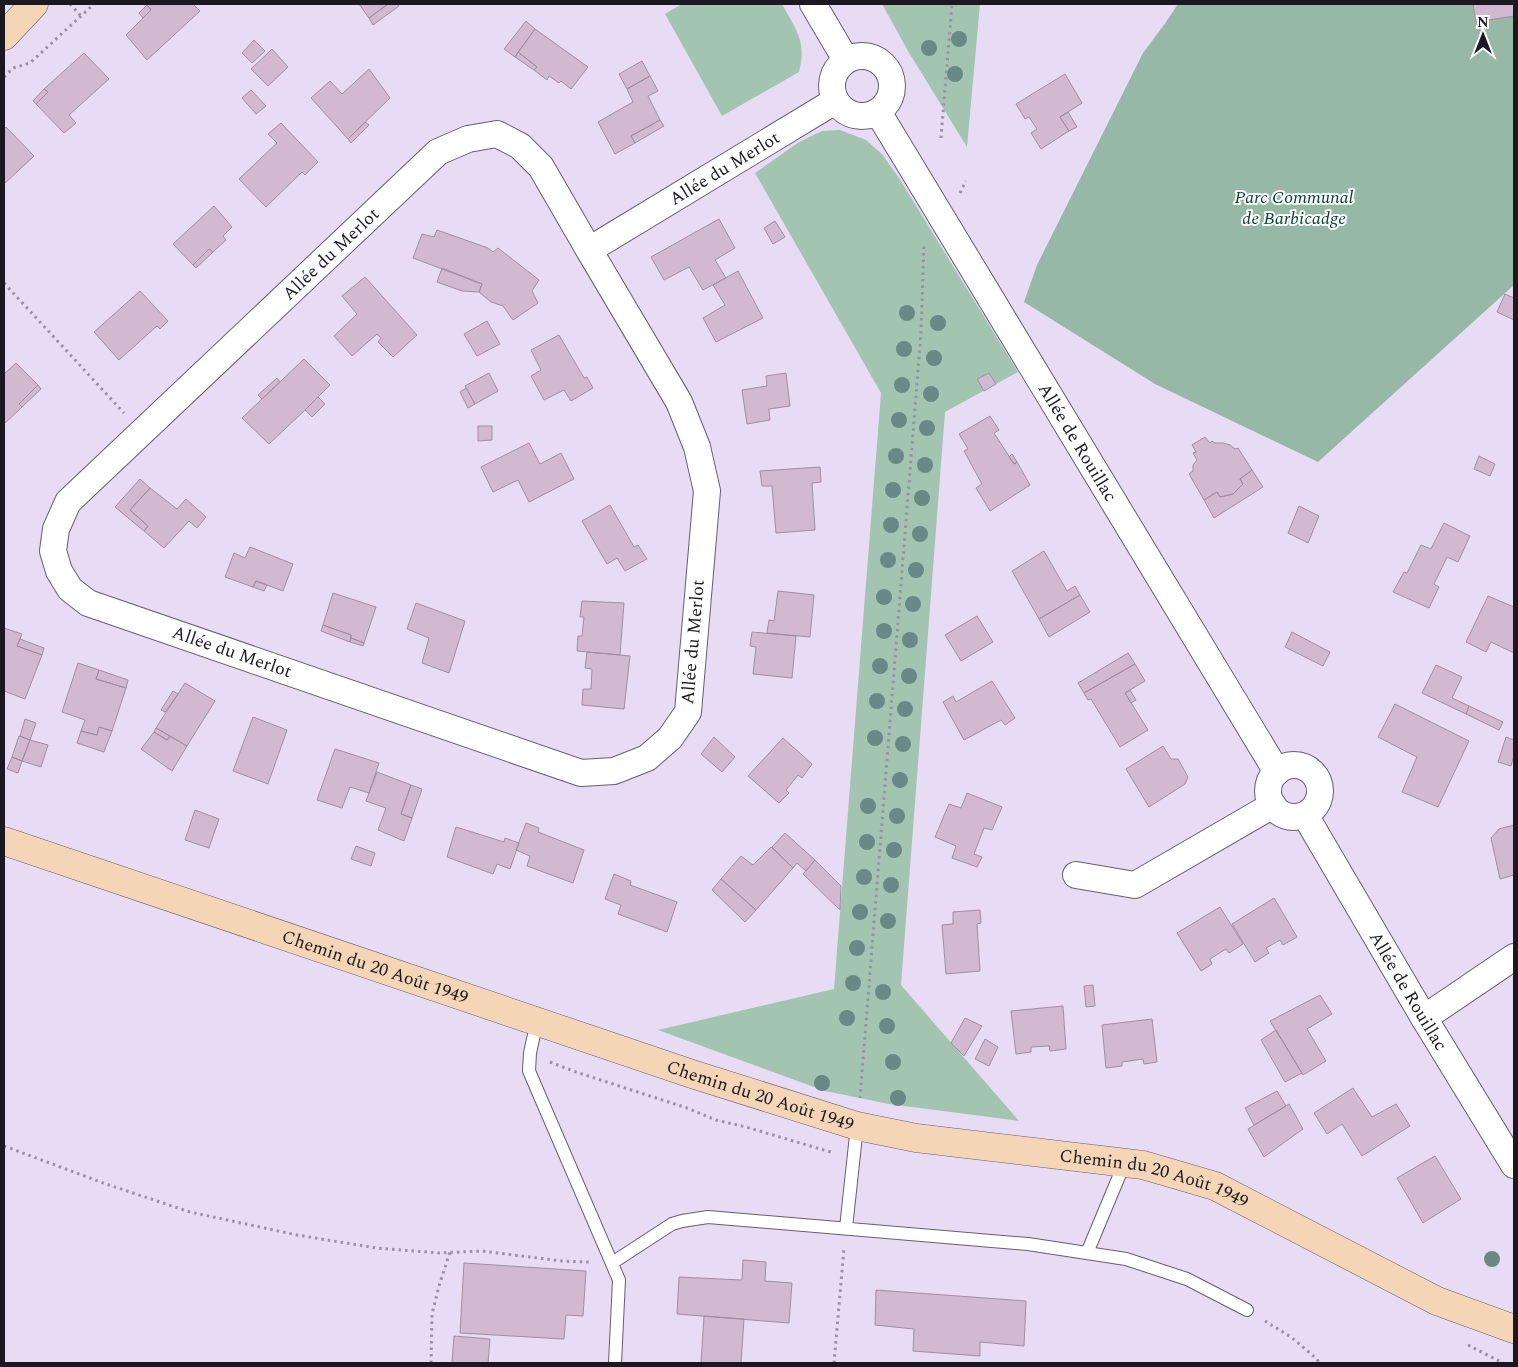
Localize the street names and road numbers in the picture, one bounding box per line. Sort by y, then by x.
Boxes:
street label: Allée du Merlot [664,124,785,212]
street label: Allée du Merlot [276,201,385,306]
street label: Allée de Rouillac [1031,378,1124,507]
street label: Allée du Merlot [674,579,712,705]
street label: Allée du Merlot [169,619,295,685]
street label: Chemin du 20 Août 1949 [278,923,472,1011]
street label: Allée de Rouillac [1362,926,1454,1056]
street label: Chemin du 20 Août 1949 [663,1053,858,1138]
street label: Chemin du 20 Août 1949 [1058,1142,1254,1215]

